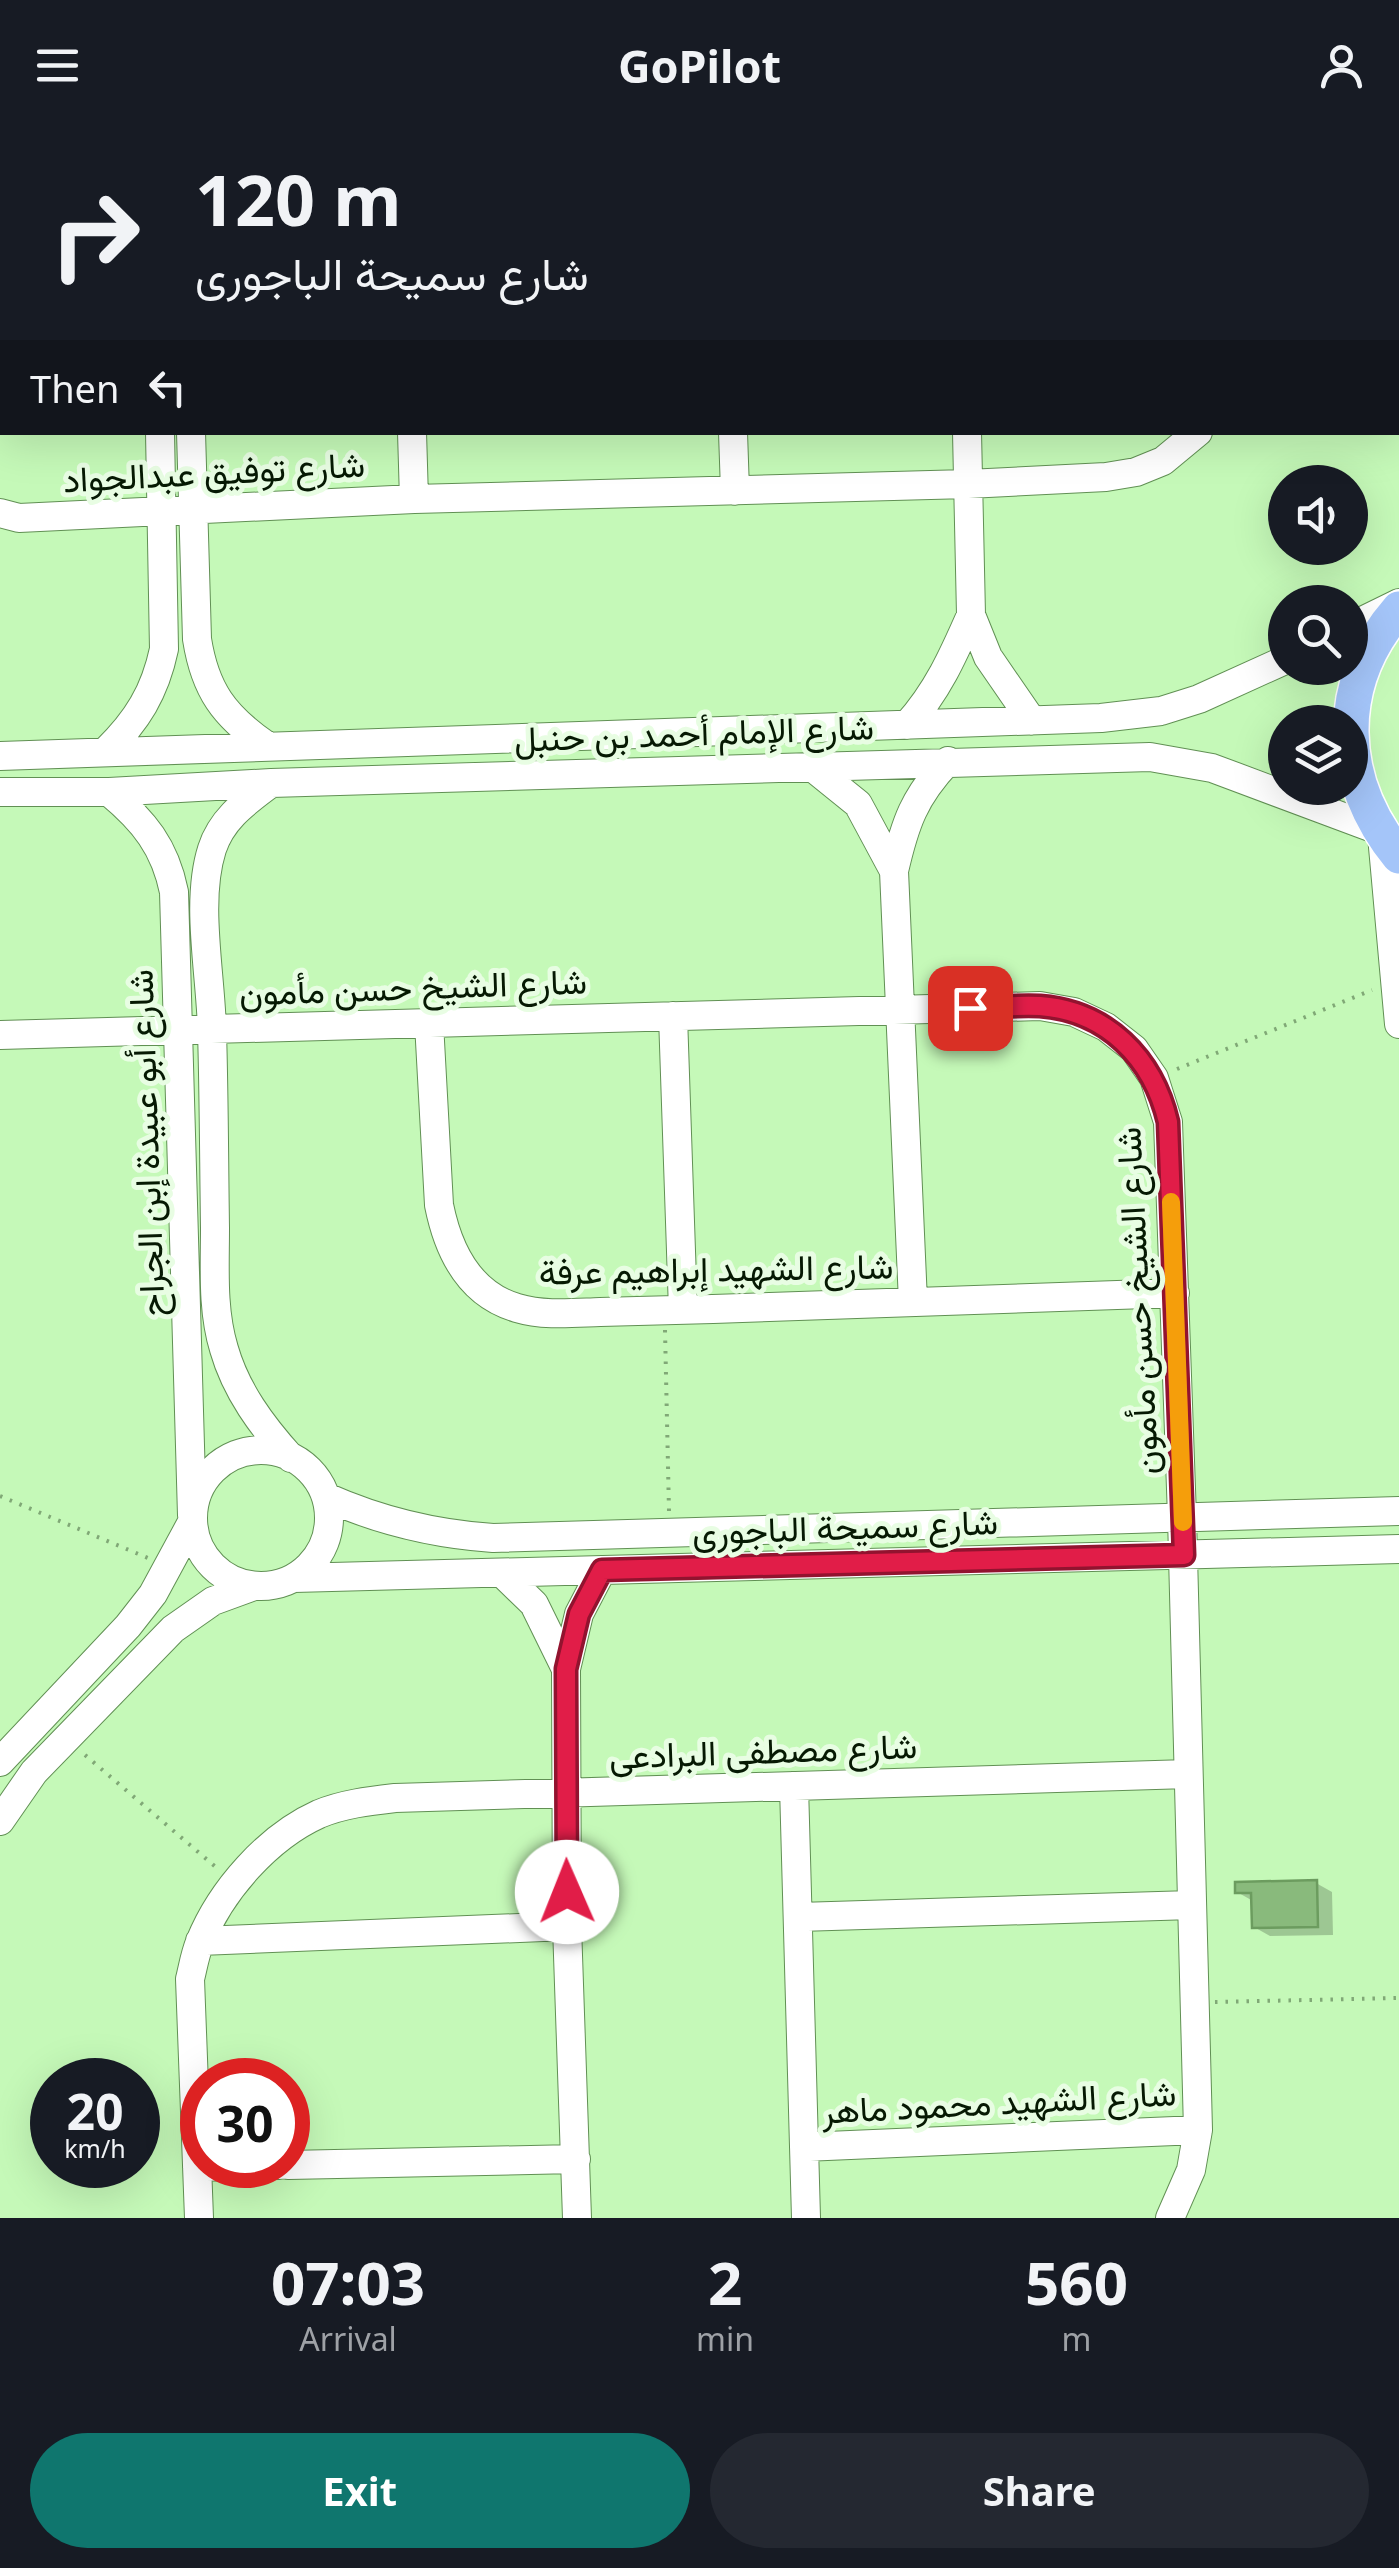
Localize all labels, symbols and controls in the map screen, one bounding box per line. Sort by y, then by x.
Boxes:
text: GoPilot [618,35,781,96]
icon: menu [30,38,85,93]
icon: person [1314,38,1369,93]
text: 120 m [195,151,402,247]
icon: right [30,170,160,300]
text: شارع سميحة الباجورى [195,242,589,303]
icon: left [140,360,195,415]
text: Then [30,362,120,414]
street label: شارع توفيق عبدالجواد [62,440,366,504]
map controls [1268,465,1368,805]
button: sound [1268,465,1368,565]
button: search [1268,585,1368,685]
street label: شارع الإمام أحمد بن حنبل [513,702,875,764]
button: layers [1268,705,1368,805]
street label: شارع الشيخ حسن مأمون [238,956,588,1018]
pin [928,966,1013,1051]
street label: شارع أبو عبيدة إبن الجراح [115,969,177,1317]
icon: arrive [943,981,998,1036]
street label: شارع الشيخ حسن مأمون [1103,1126,1171,1476]
street label: شارع الشهيد إبراهيم عرفة [538,1241,894,1297]
street label: شارع سميحة الباجورى [691,1497,999,1557]
street label: شارع مصطفى البرادعى [608,1721,918,1781]
position arrow [515,1840,619,1944]
speed limit sign: 30 [180,2058,310,2188]
street label: شارع الشهيد محمود ماهر [820,2068,1177,2136]
text: 20 [66,2077,124,2145]
text: km/h [64,2131,126,2165]
text: 07:03 [271,2241,425,2323]
text: 2 [708,2241,742,2323]
text: 560 [1025,2241,1128,2323]
text: Arrival [299,2317,397,2360]
text: min [696,2317,754,2360]
text: m [1062,2317,1091,2360]
button: Exit [30,2433,690,2548]
button: Share [710,2433,1369,2548]

